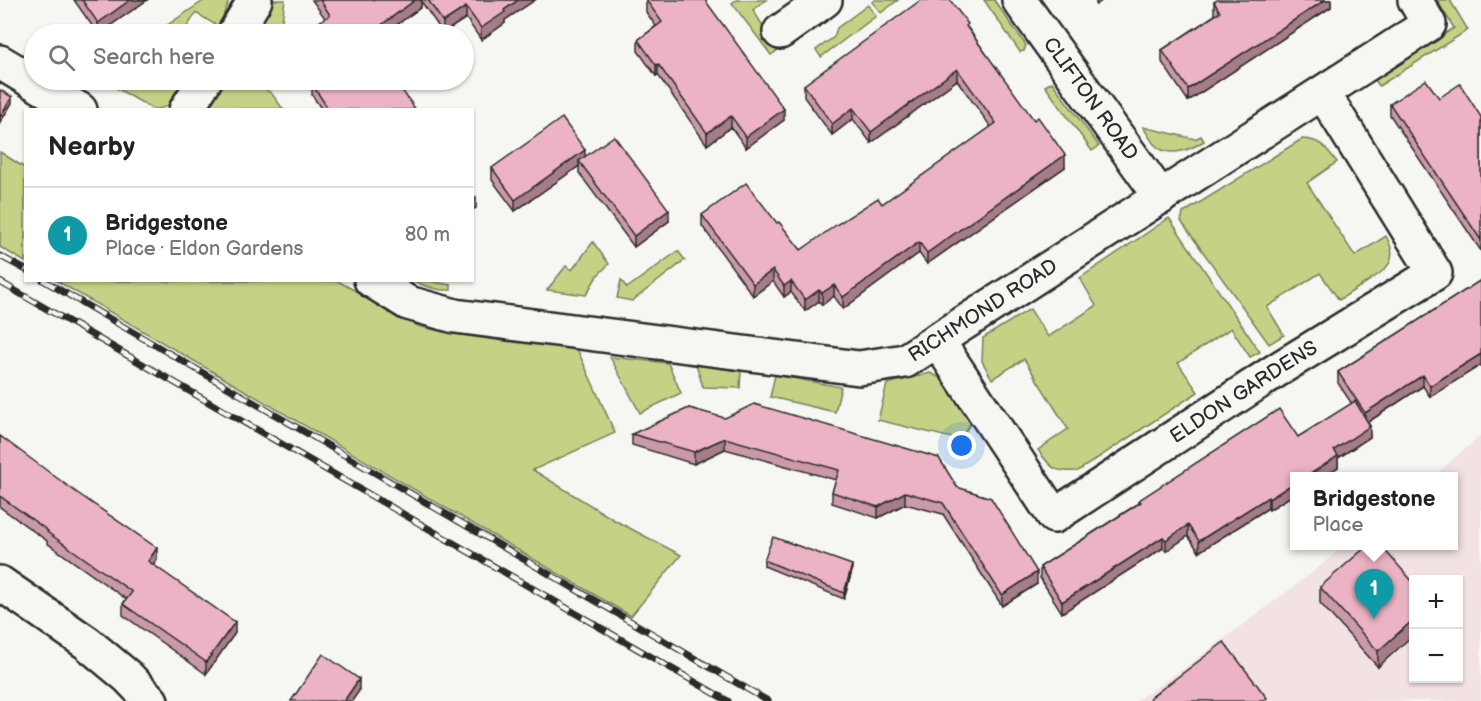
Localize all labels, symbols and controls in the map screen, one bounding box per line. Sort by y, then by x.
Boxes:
search box [24,24,474,90]
street label: CLIFTON ROAD [1038,33,1143,165]
icon: search [45,41,78,74]
text: Search here [93,44,215,71]
text: Nearby [48,132,135,163]
text: Bridgestone [105,210,228,237]
text: 1 [63,223,72,247]
text: 80 m [405,223,450,247]
text: Place · Eldon Gardens [105,237,303,261]
street label: RICHMOND ROAD [904,254,1062,368]
street label: ELDON GARDENS [1166,336,1322,449]
your location [947,431,976,460]
popup [1290,472,1458,550]
text: Bridgestone [1313,486,1435,513]
text: Place [1313,513,1363,537]
pin: 1 [1354,570,1394,619]
map controls [1409,575,1463,683]
button: + [1409,575,1463,629]
button: − [1409,629,1463,683]

